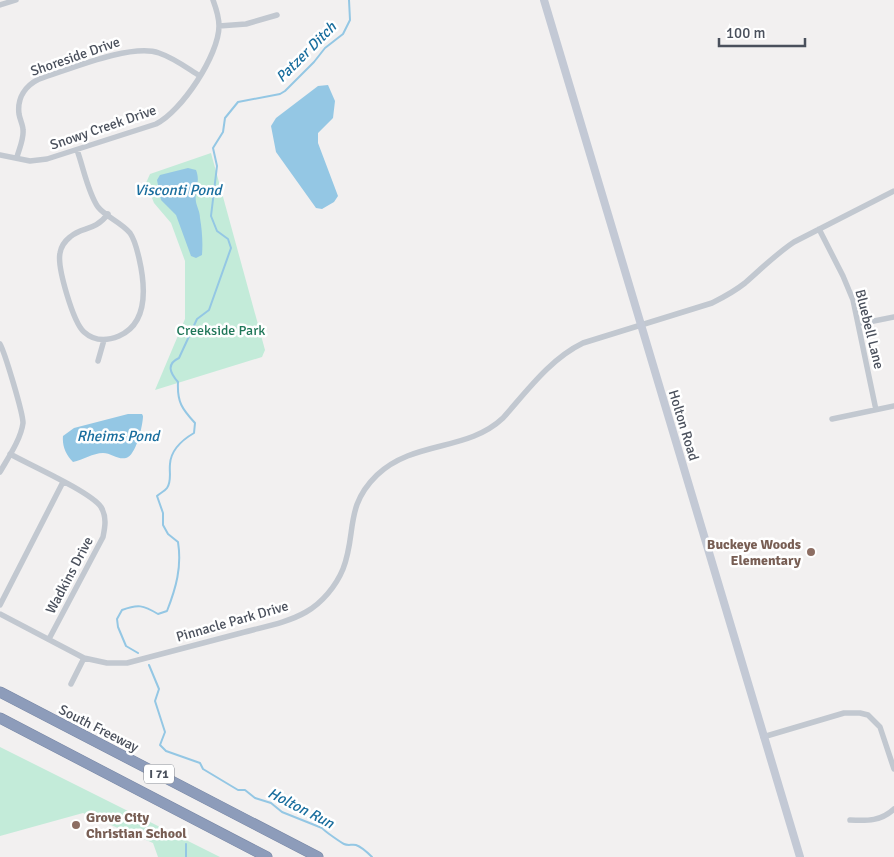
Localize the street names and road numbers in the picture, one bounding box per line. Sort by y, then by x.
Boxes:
street label: Shoreside Drive [28,33,122,80]
street label: Snowy Creek Drive [48,101,158,154]
street label: Bluebell Lane [851,288,888,371]
street label: Holton Road [665,388,702,463]
street label: Wadkins Drive [42,534,97,617]
street label: Pinnacle Park Drive [174,597,290,646]
street label: South Freeway [56,701,142,756]
road number: I 71 [144,764,174,784]

